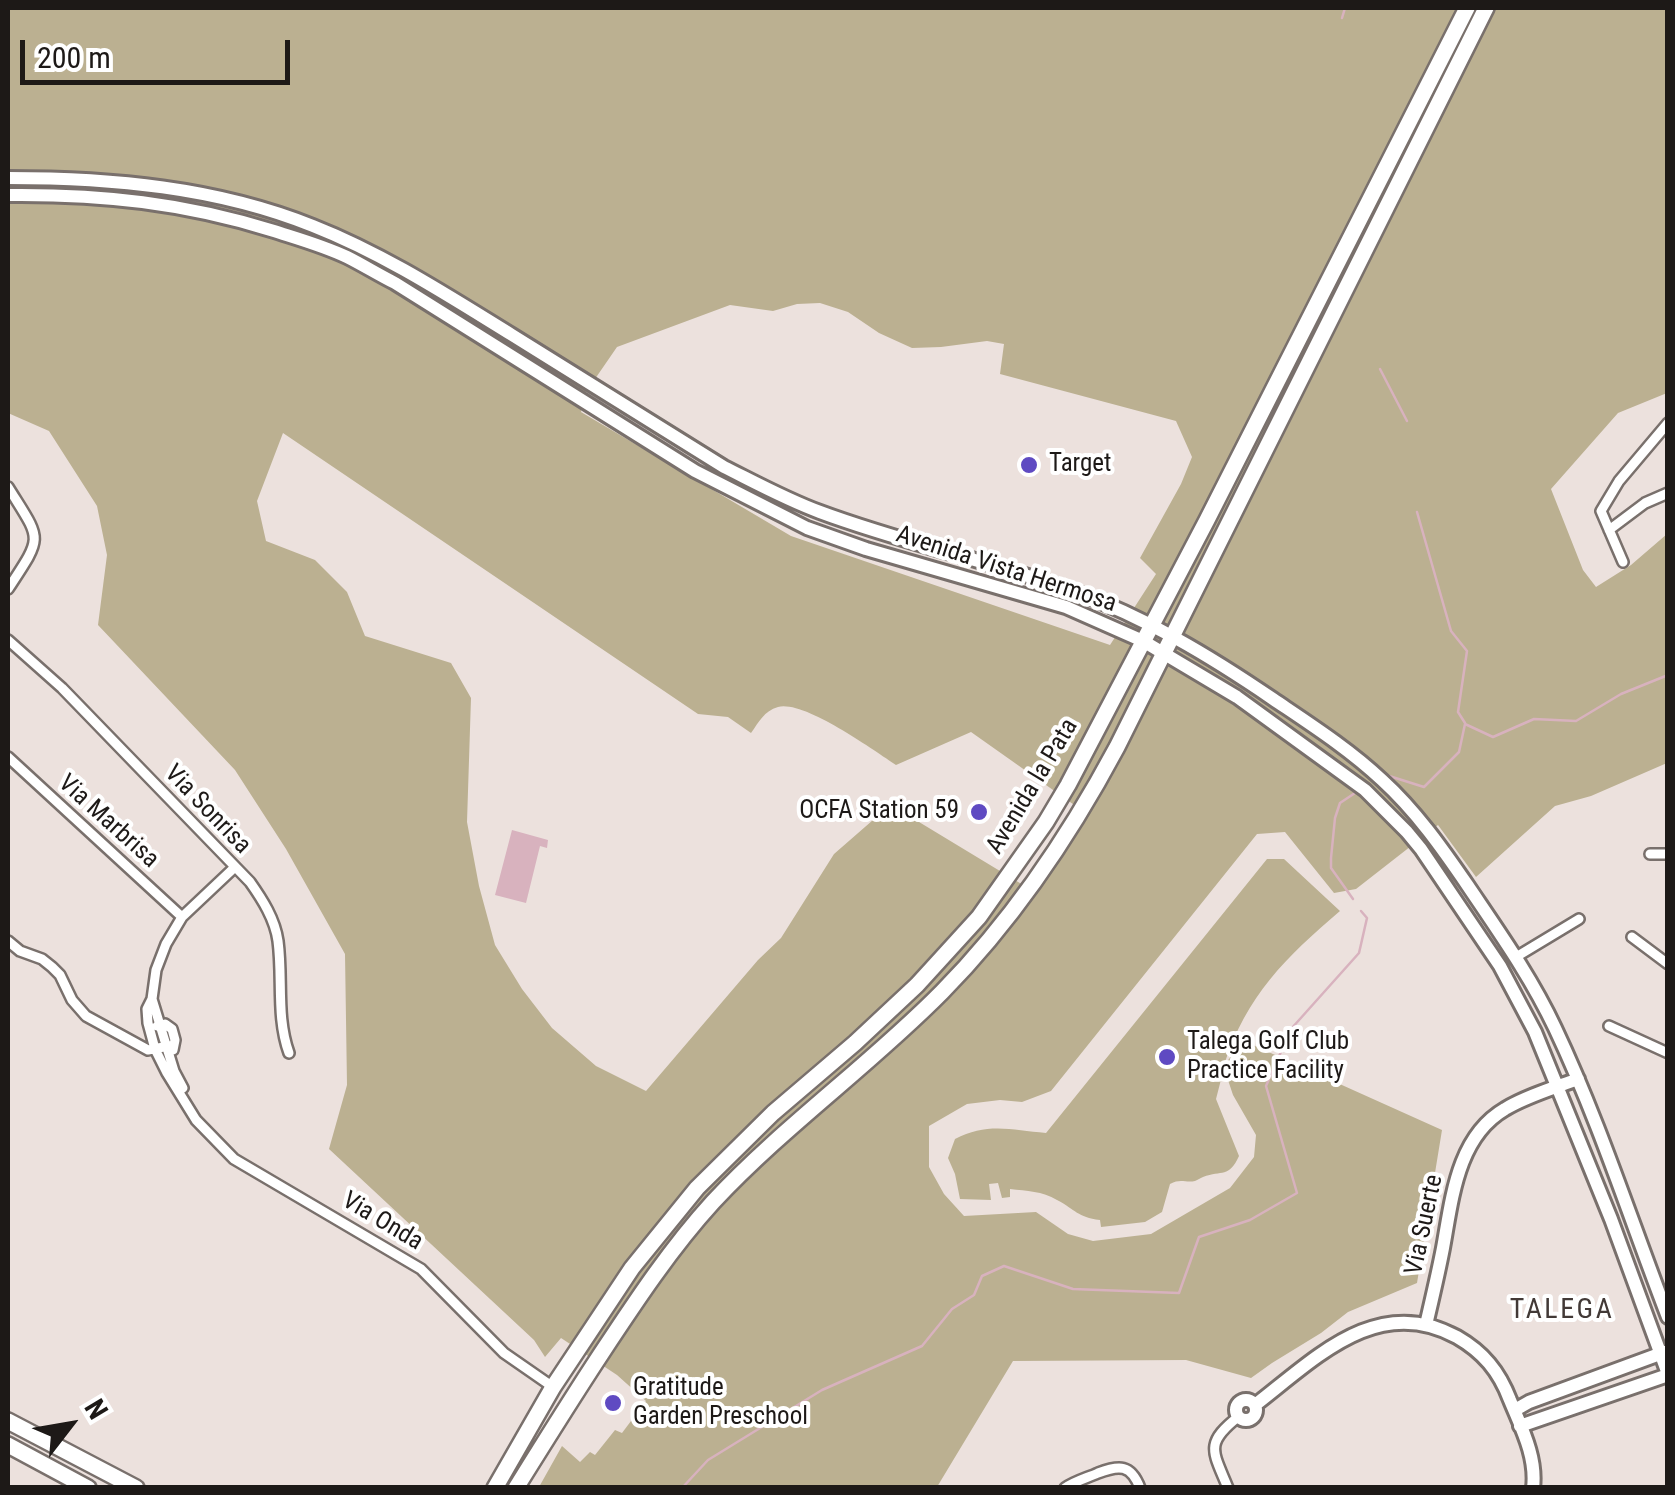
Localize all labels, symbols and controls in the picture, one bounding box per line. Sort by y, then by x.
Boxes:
scale bar [25,20,295,82]
text: 200 m [37,40,111,75]
place label: Target [1049,450,1111,480]
marker: Target [1018,454,1040,476]
street label: Avenida Vista Hermosa [892,520,1120,620]
street label: Avenida la Pata [981,714,1085,860]
street label: Via Sonrisa [157,759,257,861]
street label: Via Marbrisa [52,769,164,875]
place label: OCFA Station 59 [799,797,959,827]
marker: OCFA Station 59 [968,801,990,823]
place label: Talega Golf Club Practice Facility [1187,1028,1349,1087]
marker: Talega Golf Club Practice Facility [1156,1046,1178,1068]
street label: Via Suerte [1400,1172,1450,1278]
street label: Via Onda [336,1186,428,1258]
district label: TALEGA [1510,1294,1614,1328]
place label: Gratitude Garden Preschool [633,1374,808,1433]
north arrow [20,1375,120,1475]
marker: Gratitude Garden Preschool [602,1392,624,1414]
text: N [78,1393,115,1425]

